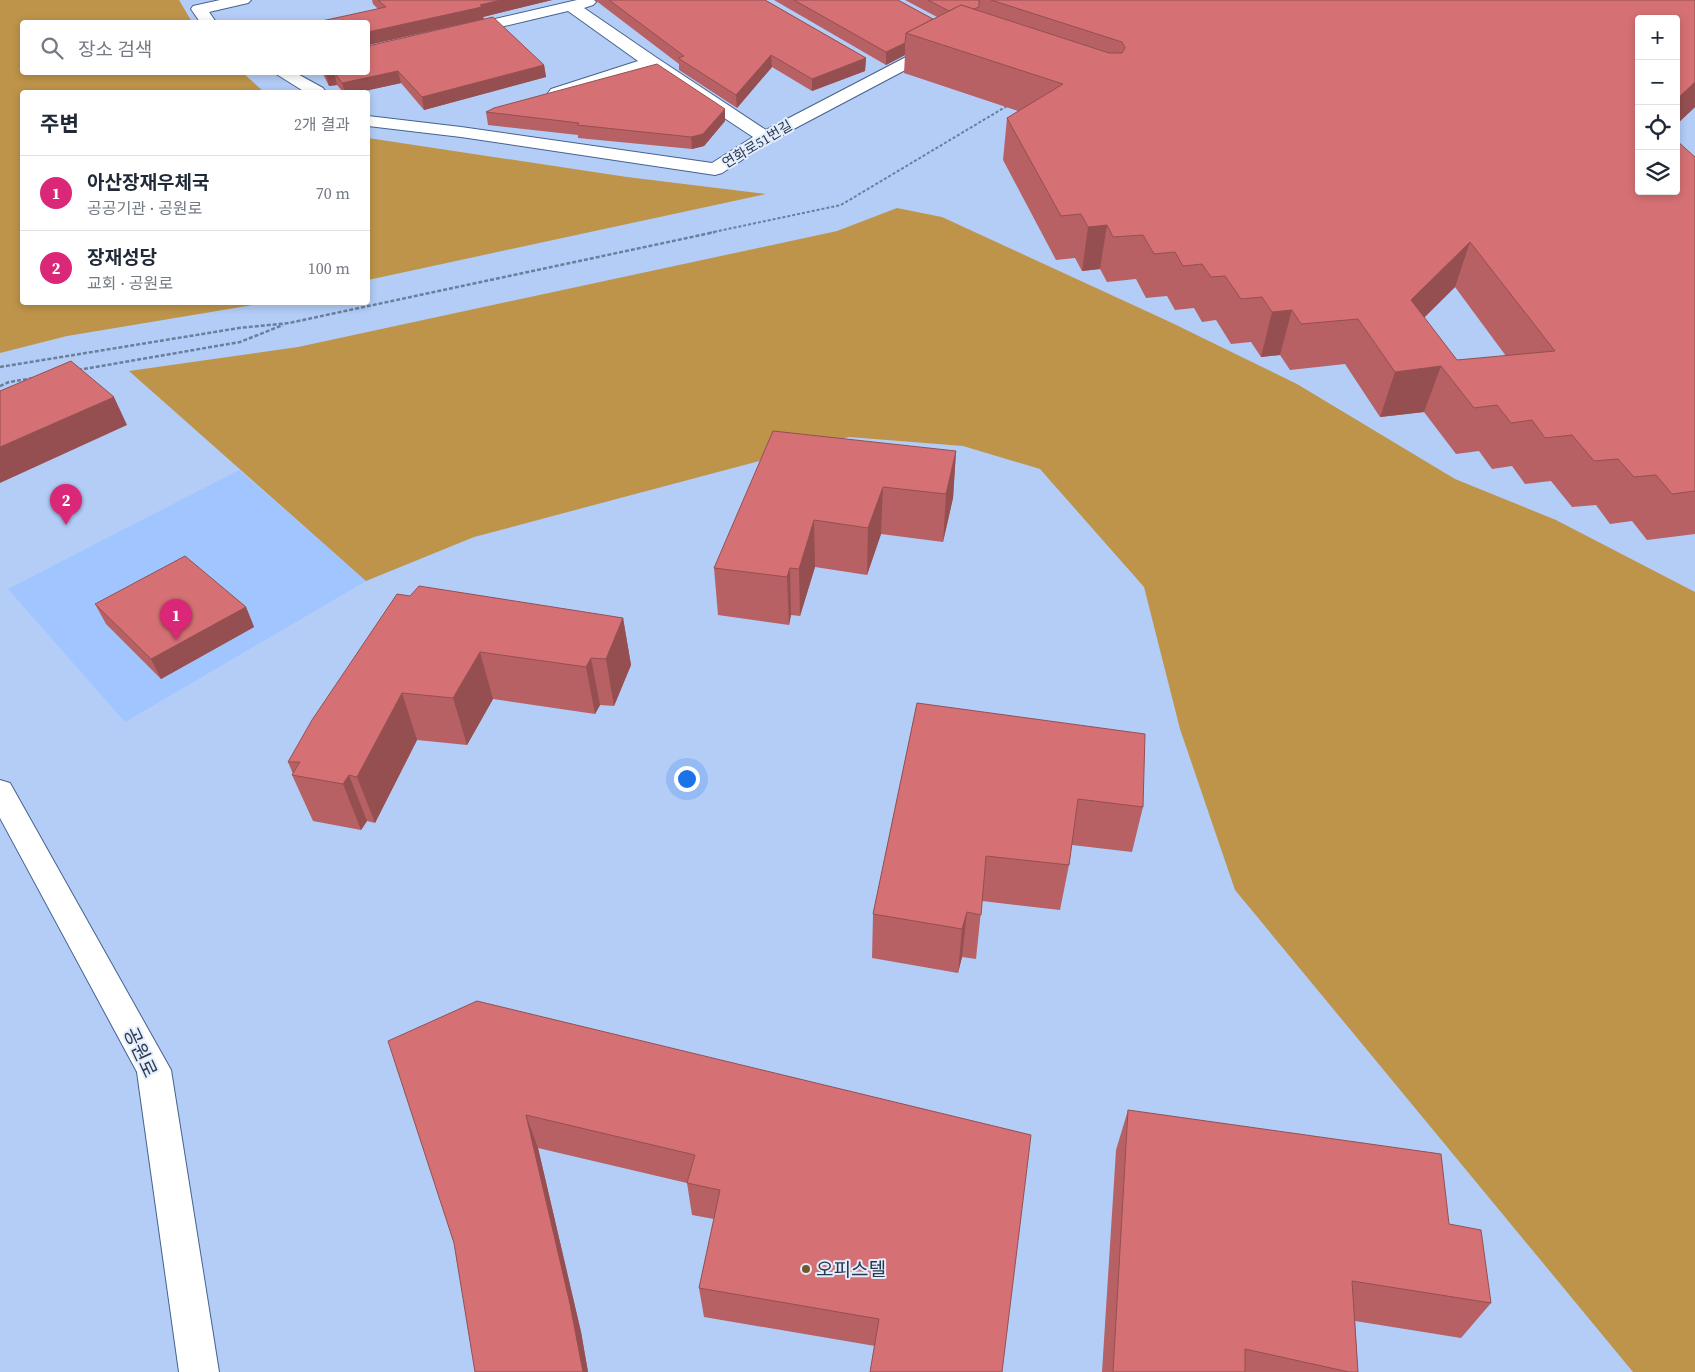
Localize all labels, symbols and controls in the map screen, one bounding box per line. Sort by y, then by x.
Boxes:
map controls [1635,15,1680,195]
button: + [1635,15,1680,60]
search box [20,20,370,75]
icon: search [38,34,66,62]
text: 장소 검색 [78,36,152,62]
button: − [1635,60,1680,105]
button: locate [1635,105,1680,150]
text: 주변 [40,109,79,138]
text: 2개 결과 [294,113,350,135]
street label: 연화로51번길 [718,115,796,173]
button: layers [1635,150,1680,195]
text: 아산장재우체국 [87,169,209,195]
text: 1 [52,182,60,204]
text: 70 m [316,182,350,204]
text: 공공기관 · 공원로 [87,197,202,219]
text: 장재성당 [87,244,157,270]
text: 2 [52,257,60,279]
text: 100 m [308,257,350,279]
text: 교회 · 공원로 [87,272,173,294]
pin: 2 [50,484,82,525]
pin: 1 [160,599,192,640]
your location [674,766,700,792]
street label: 공원로 [118,1023,164,1081]
place label: 오피스텔 [816,1256,886,1282]
marker: 오피스텔 [800,1263,812,1275]

